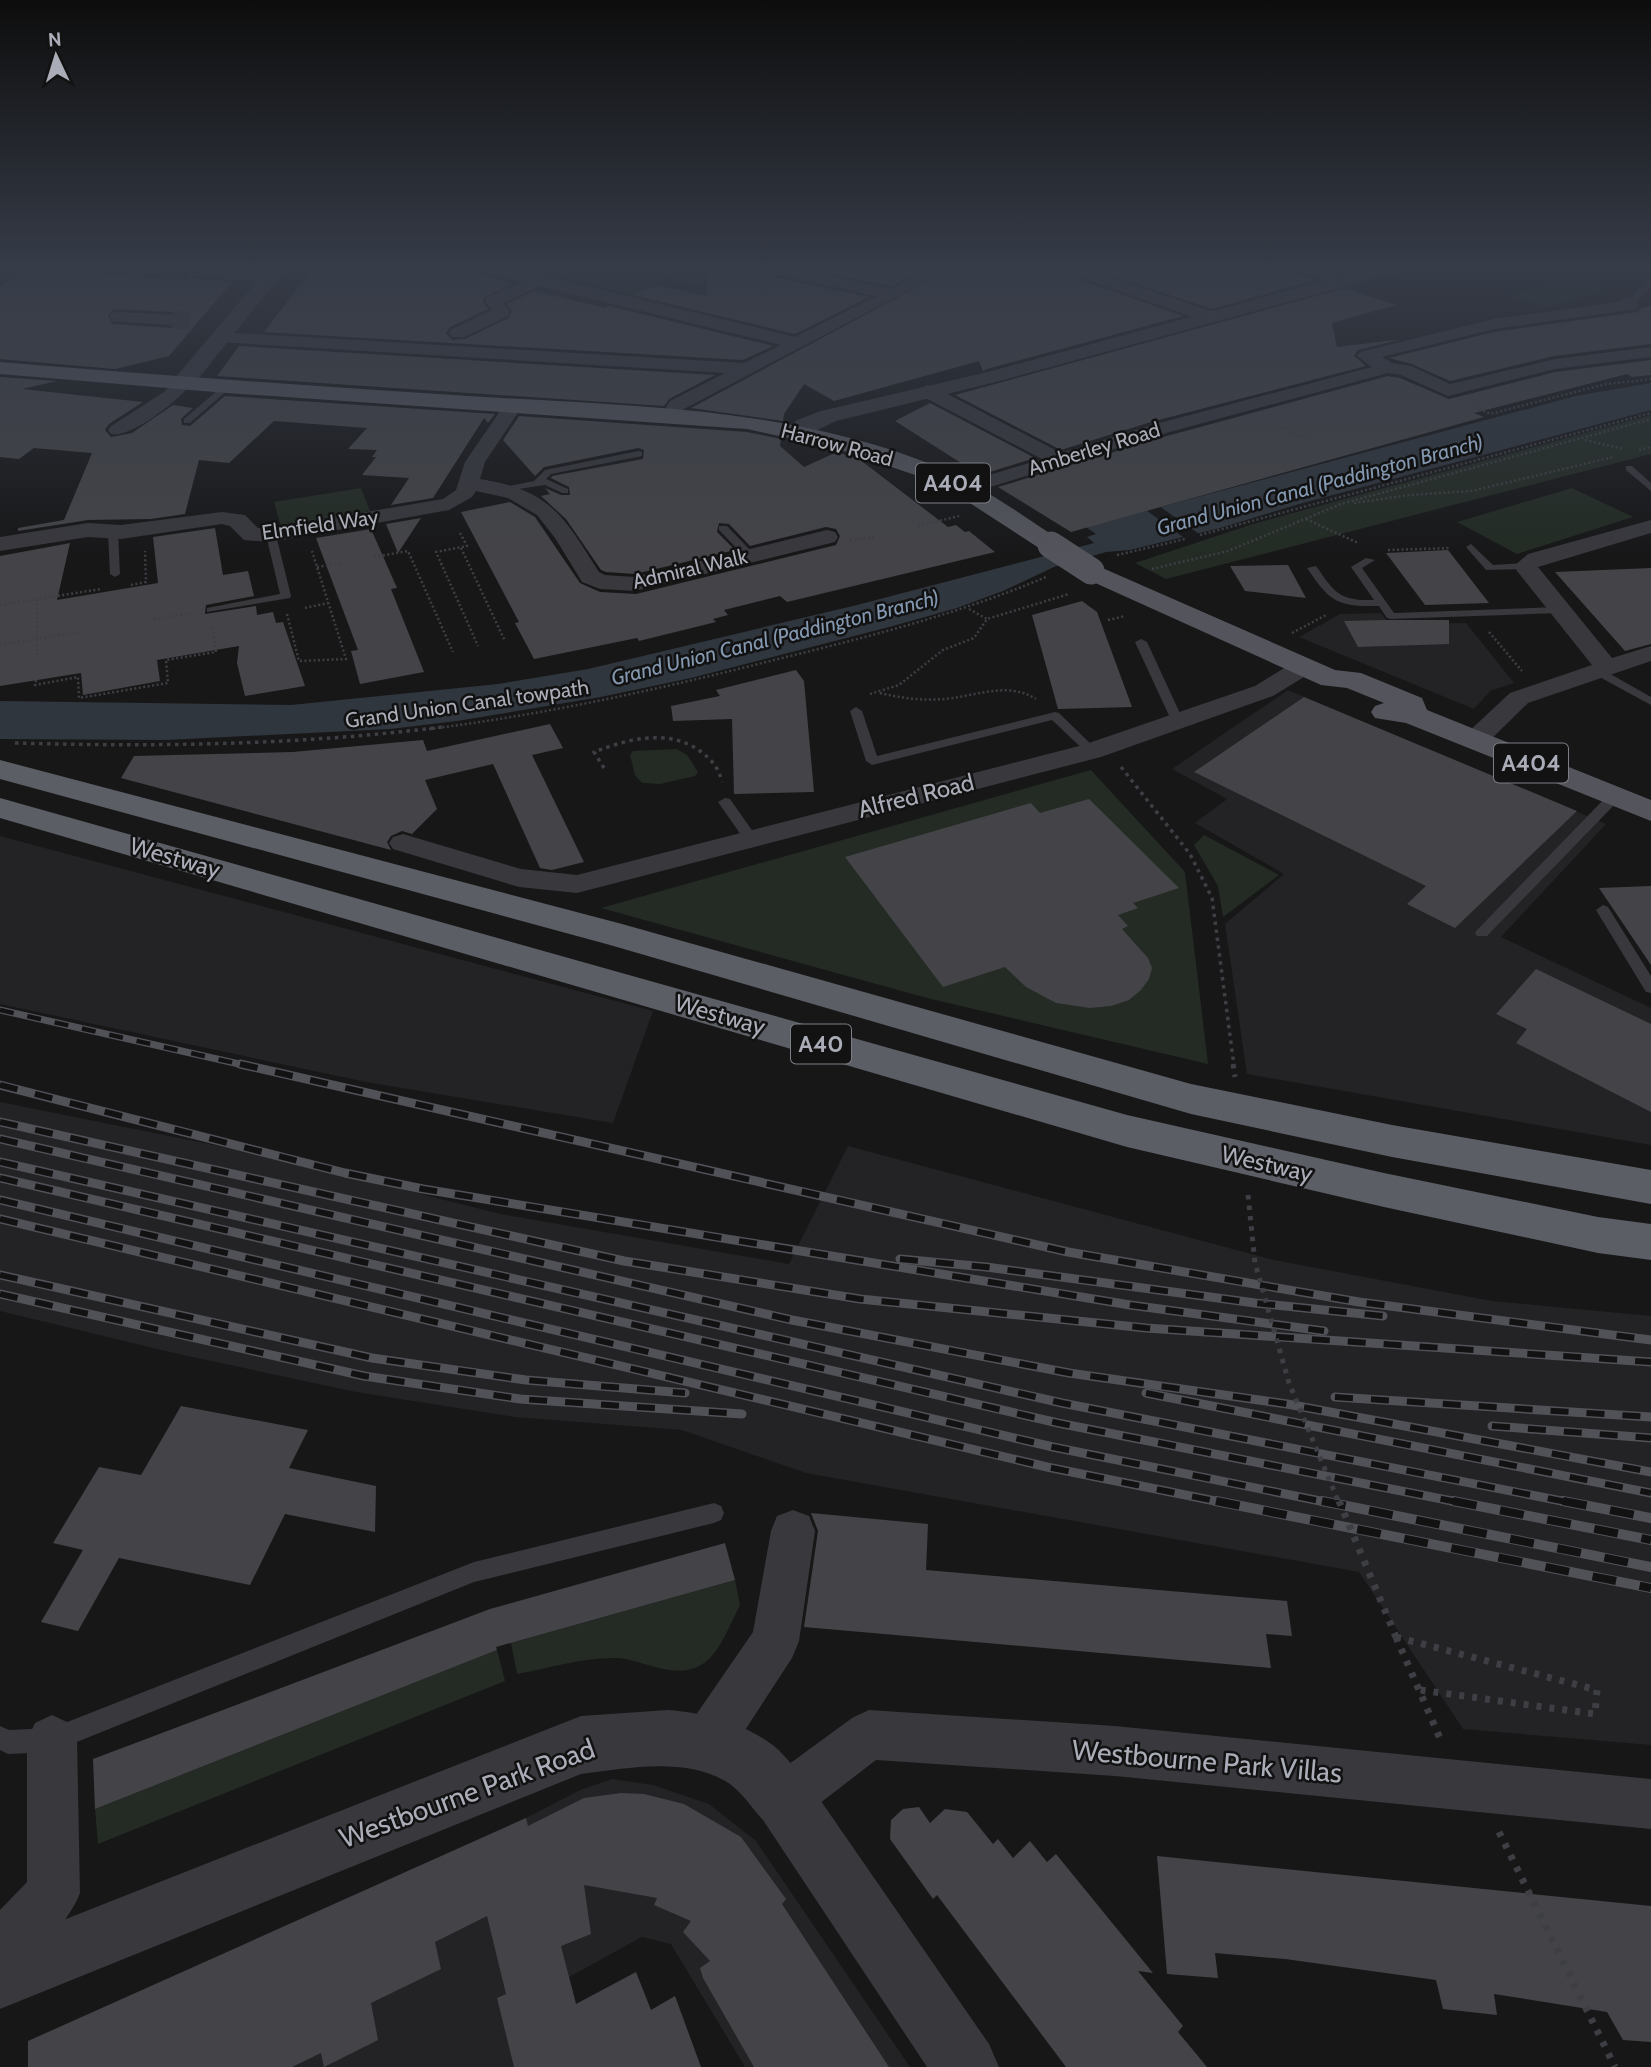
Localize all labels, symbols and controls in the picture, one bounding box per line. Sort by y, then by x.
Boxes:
north arrow [21,21,91,91]
text: N [47,28,62,51]
street label: Amberley Road [1025,417,1163,480]
street label: Harrow Road [779,418,896,471]
water label: Grand Union Canal (Paddington Branch) [1154,429,1486,540]
road number: A404 [916,463,990,503]
street label: Elmfield Way [260,504,380,545]
street label: Admiral Walk [630,543,750,594]
water label: Grand Union Canal (Paddington Branch) [608,585,941,690]
street label: Grand Union Canal towpath [343,674,590,733]
road number: A404 [1494,744,1568,782]
street label: Alfred Road [855,767,977,824]
street label: Westway [127,831,224,884]
street label: Westway [672,988,769,1041]
road number: A40 [791,1024,851,1064]
street label: Westway [1219,1139,1315,1188]
street label: Westbourne Park Road [335,1731,599,1855]
street label: Westbourne Park Villas [1071,1732,1343,1790]

